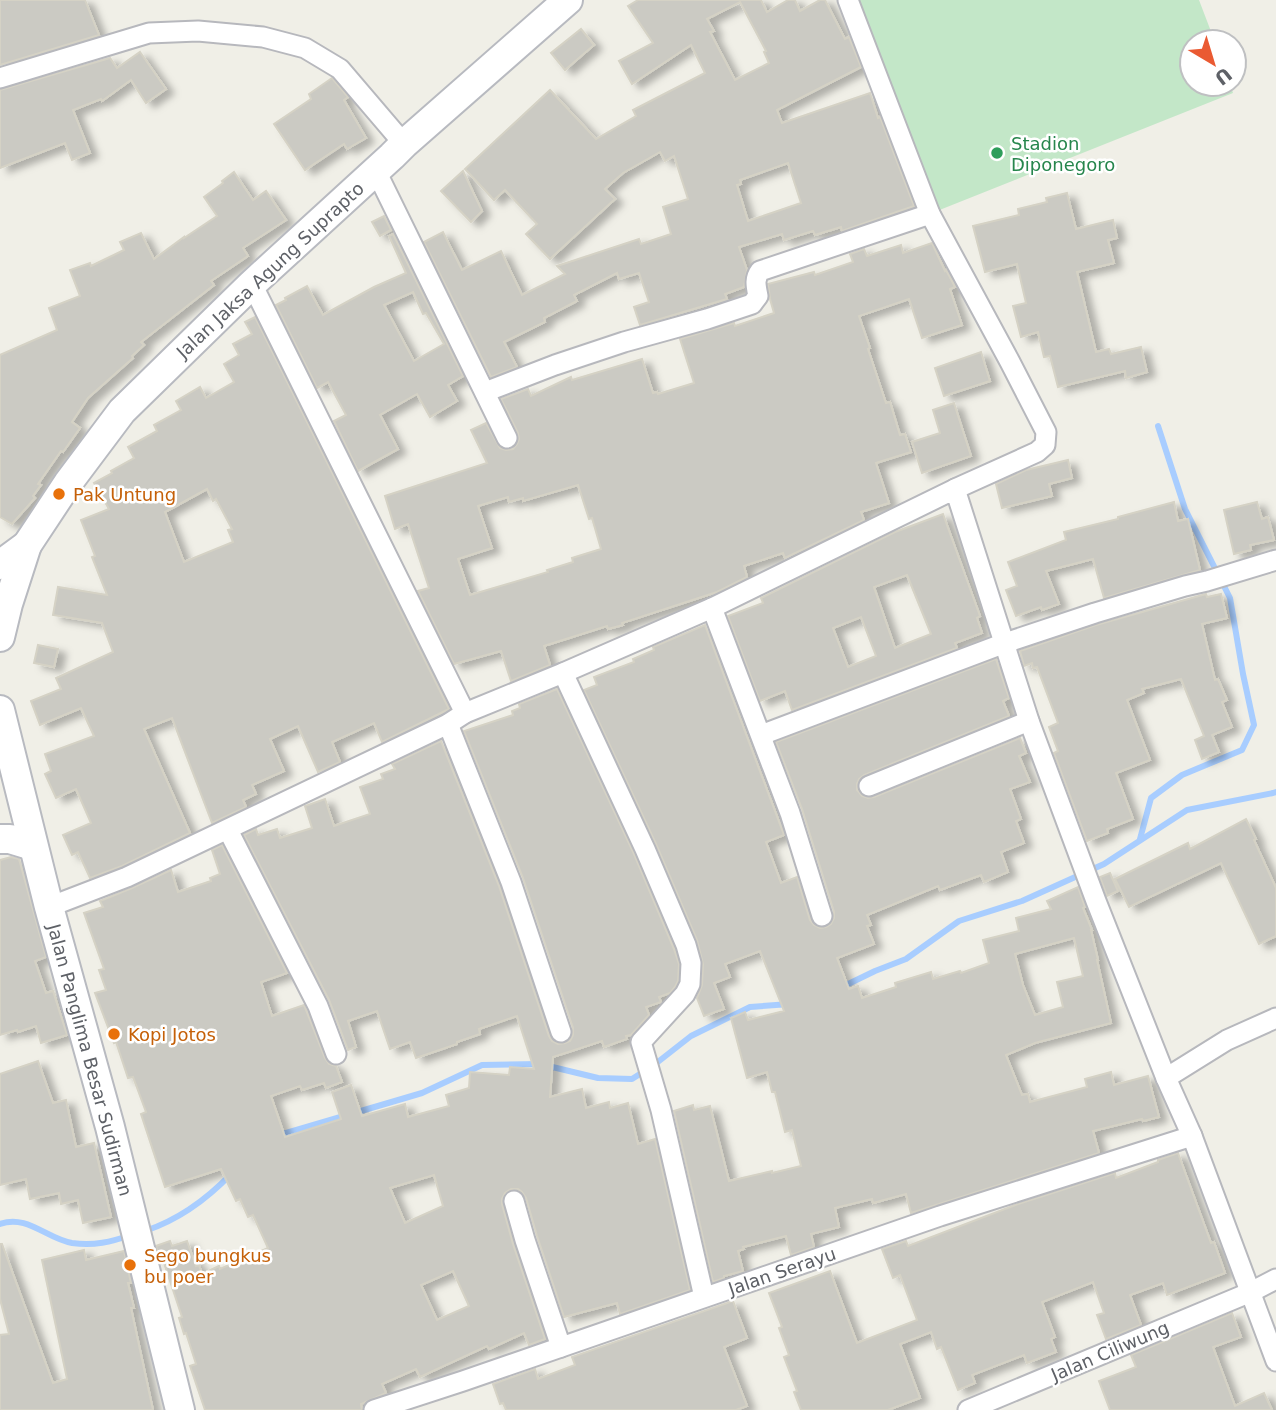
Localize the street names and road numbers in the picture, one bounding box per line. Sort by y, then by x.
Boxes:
street label: Jalan Jaksa Agung Suprapto [171,178,368,363]
street label: Jalan Panglima Besar Sudirman [43,921,137,1198]
street label: Jalan Serayu [724,1243,839,1300]
street label: Jalan Ciliwung [1047,1317,1172,1386]

